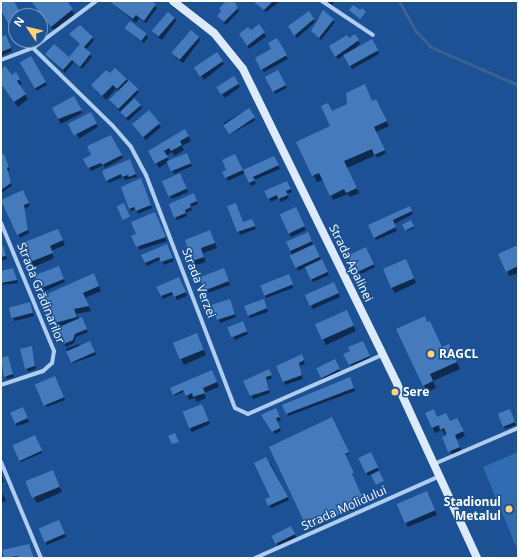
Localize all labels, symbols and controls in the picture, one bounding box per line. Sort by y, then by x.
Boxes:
north arrow [8,8,48,48]
text: N [10,13,27,29]
street label: Strada Apalinei [326,222,376,304]
street label: Strada Grădinarilor [14,241,68,345]
street label: Strada Verzei [179,246,219,320]
place label: RAGCL [439,347,478,361]
marker: RAGCL [426,349,436,359]
place label: Sere [403,385,429,399]
marker: Sere [390,387,400,397]
street label: Strada Molidului [299,483,389,533]
place label: Stadionul Metalul [444,495,501,523]
marker: Stadionul Metalul [504,504,514,514]

